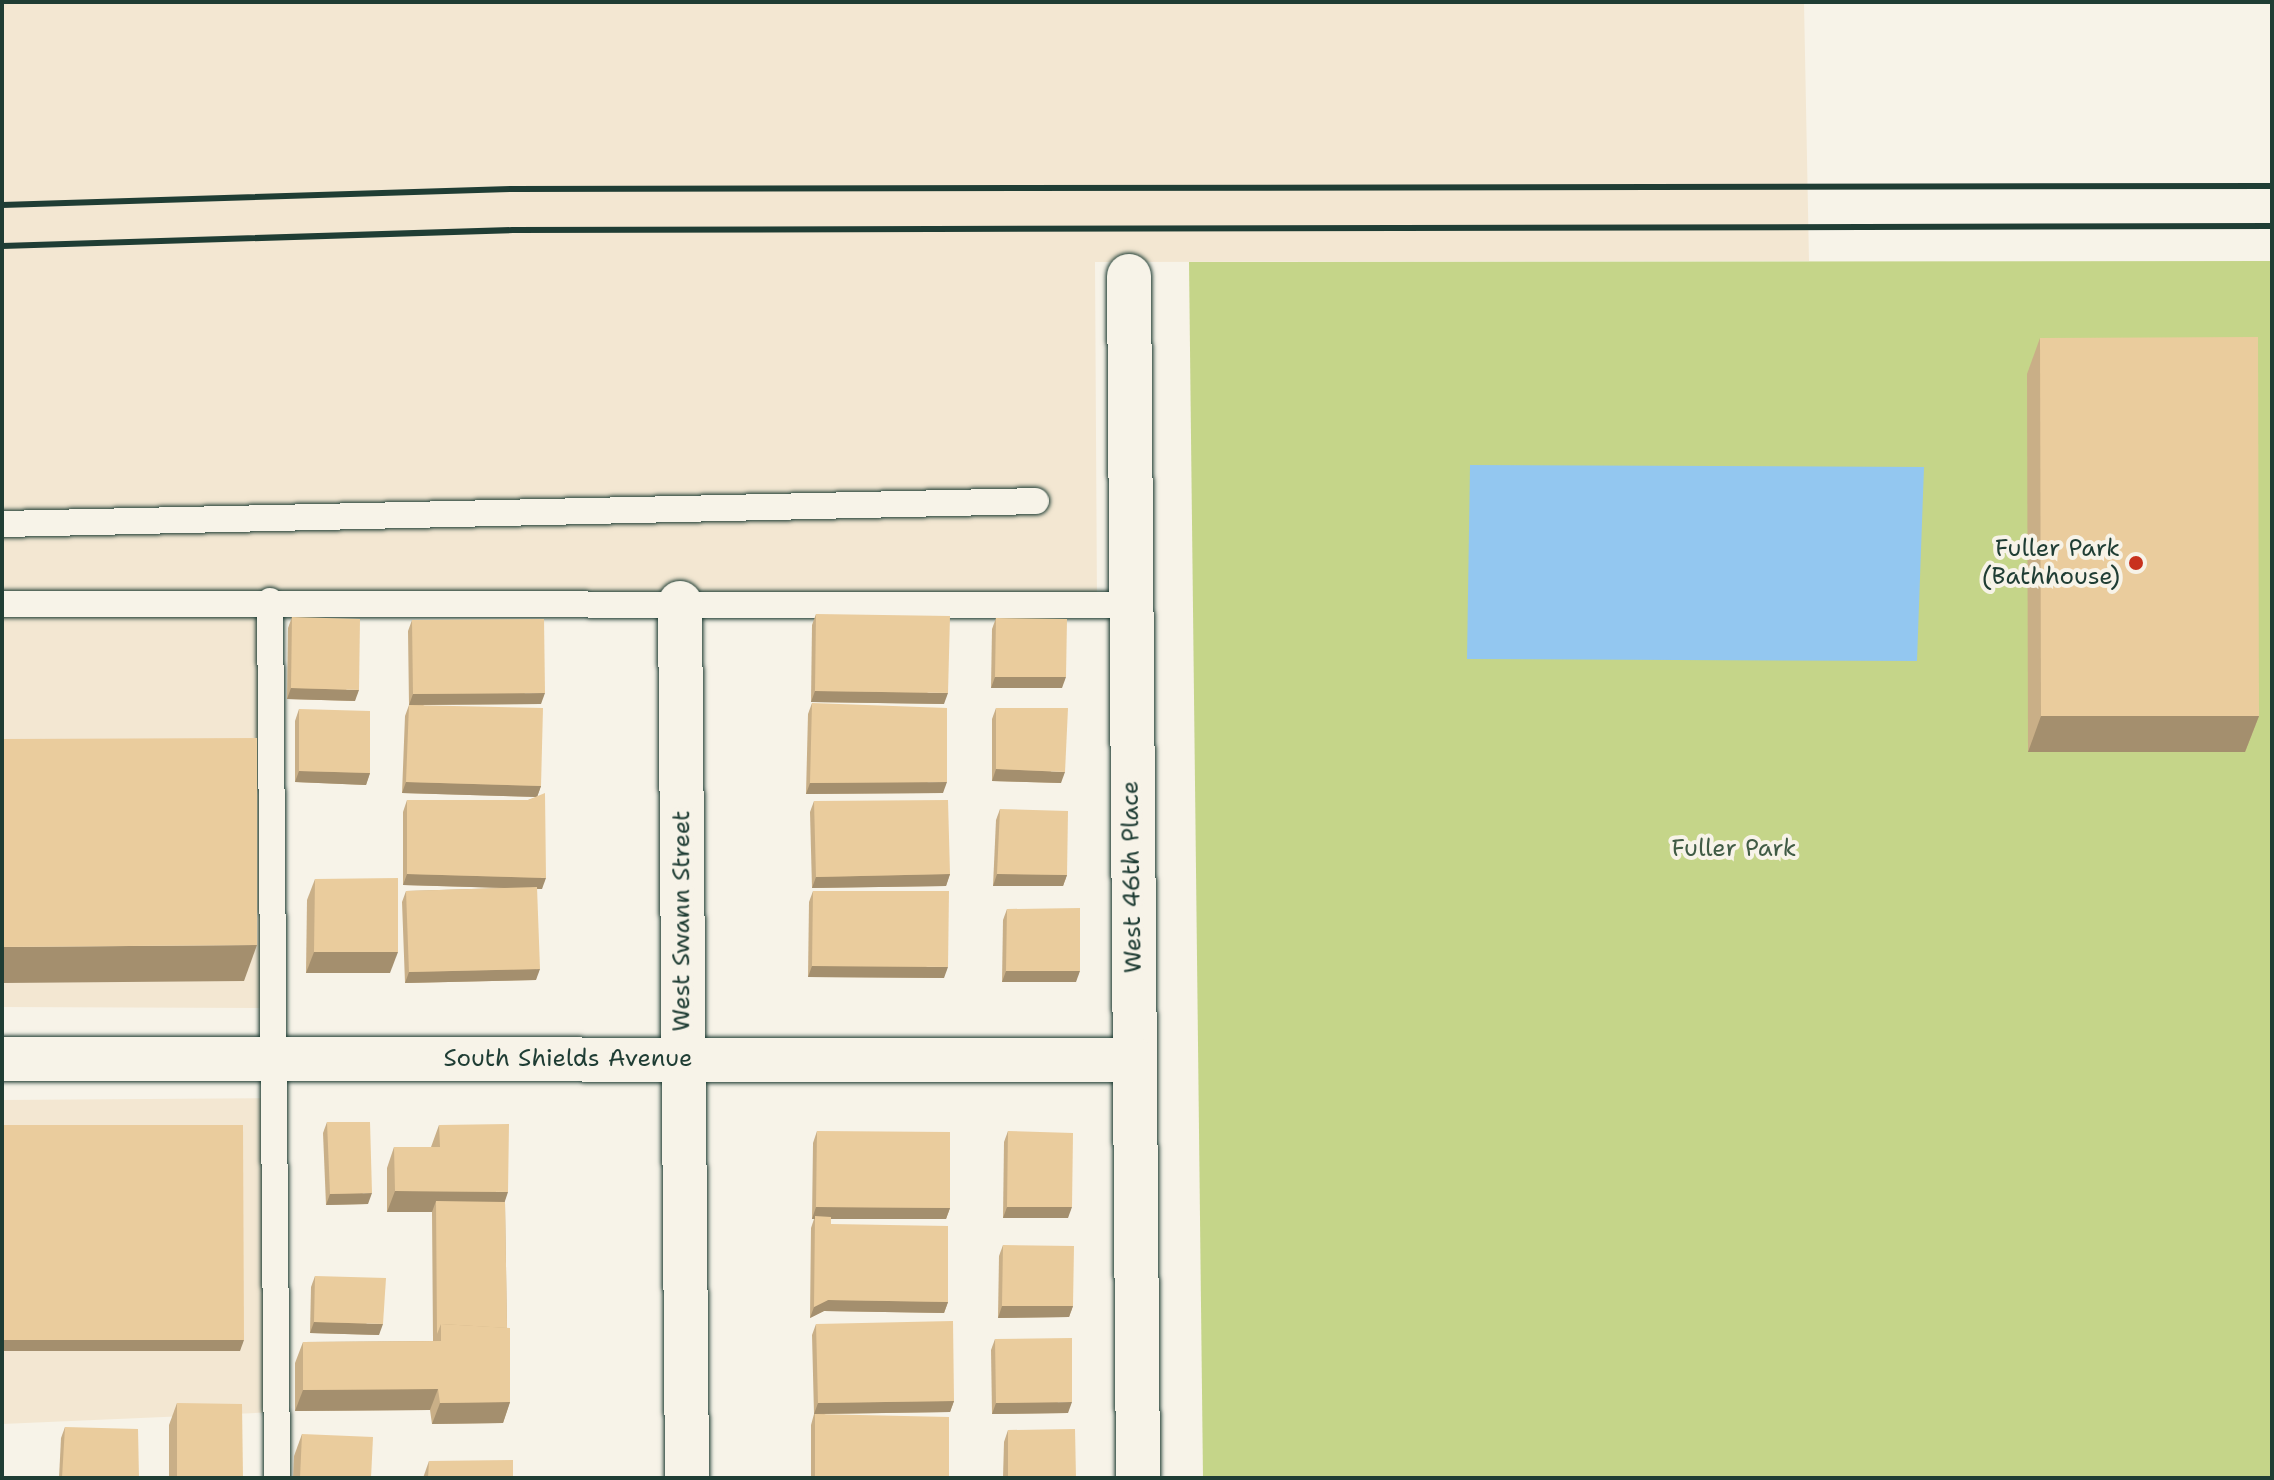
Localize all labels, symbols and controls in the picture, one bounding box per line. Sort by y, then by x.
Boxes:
place label: Fuller Park (Bathhouse) [1982,535,2120,591]
marker: Fuller Park (Bathhouse) [2127,554,2145,572]
street label: West 46th Place [1116,780,1148,974]
street label: West Swann Street [668,810,696,1032]
park label: Fuller Park [1672,835,1796,863]
street label: South Shields Avenue [444,1045,692,1073]

